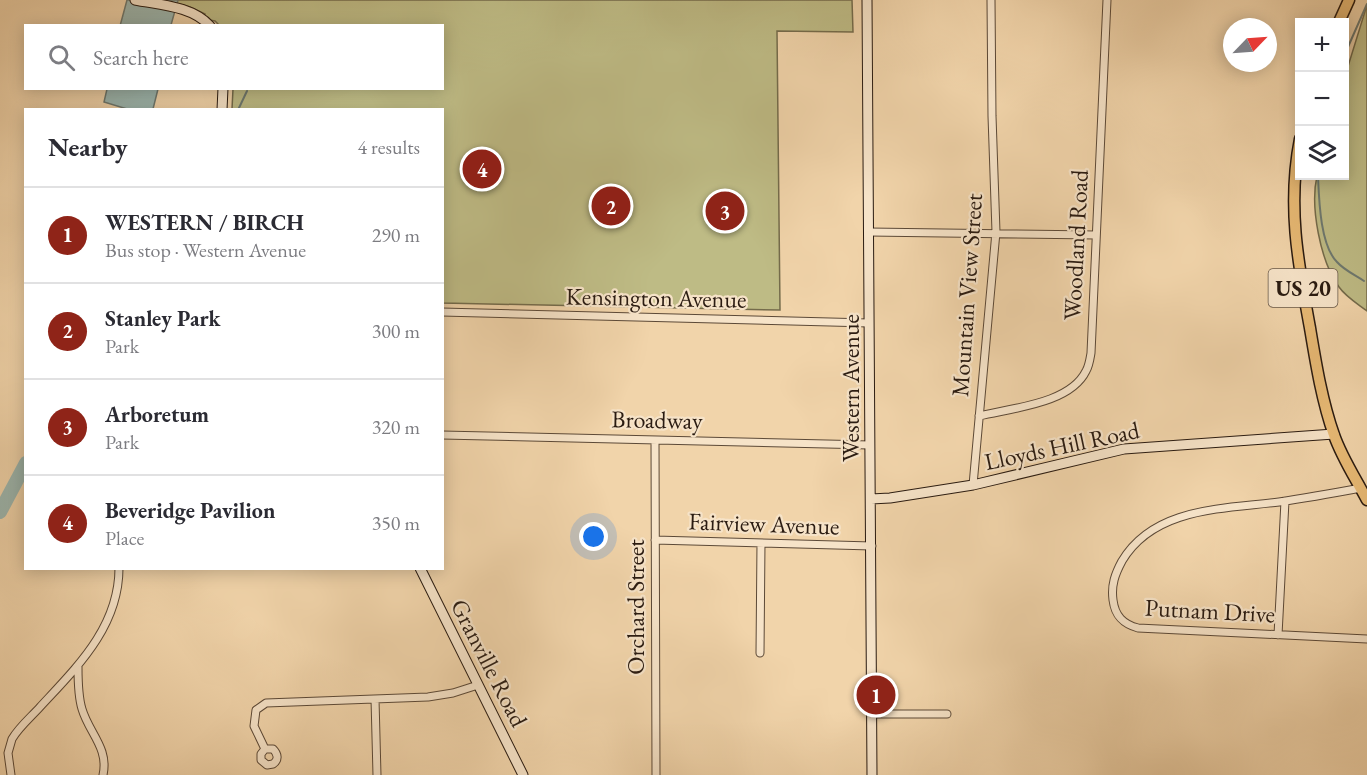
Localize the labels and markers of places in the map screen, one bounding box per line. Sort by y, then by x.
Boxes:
pin: 4 [462,146,502,192]
pin: 2 [592,184,630,228]
pin: 3 [706,188,744,234]
pin: 1 [856,672,896,718]

